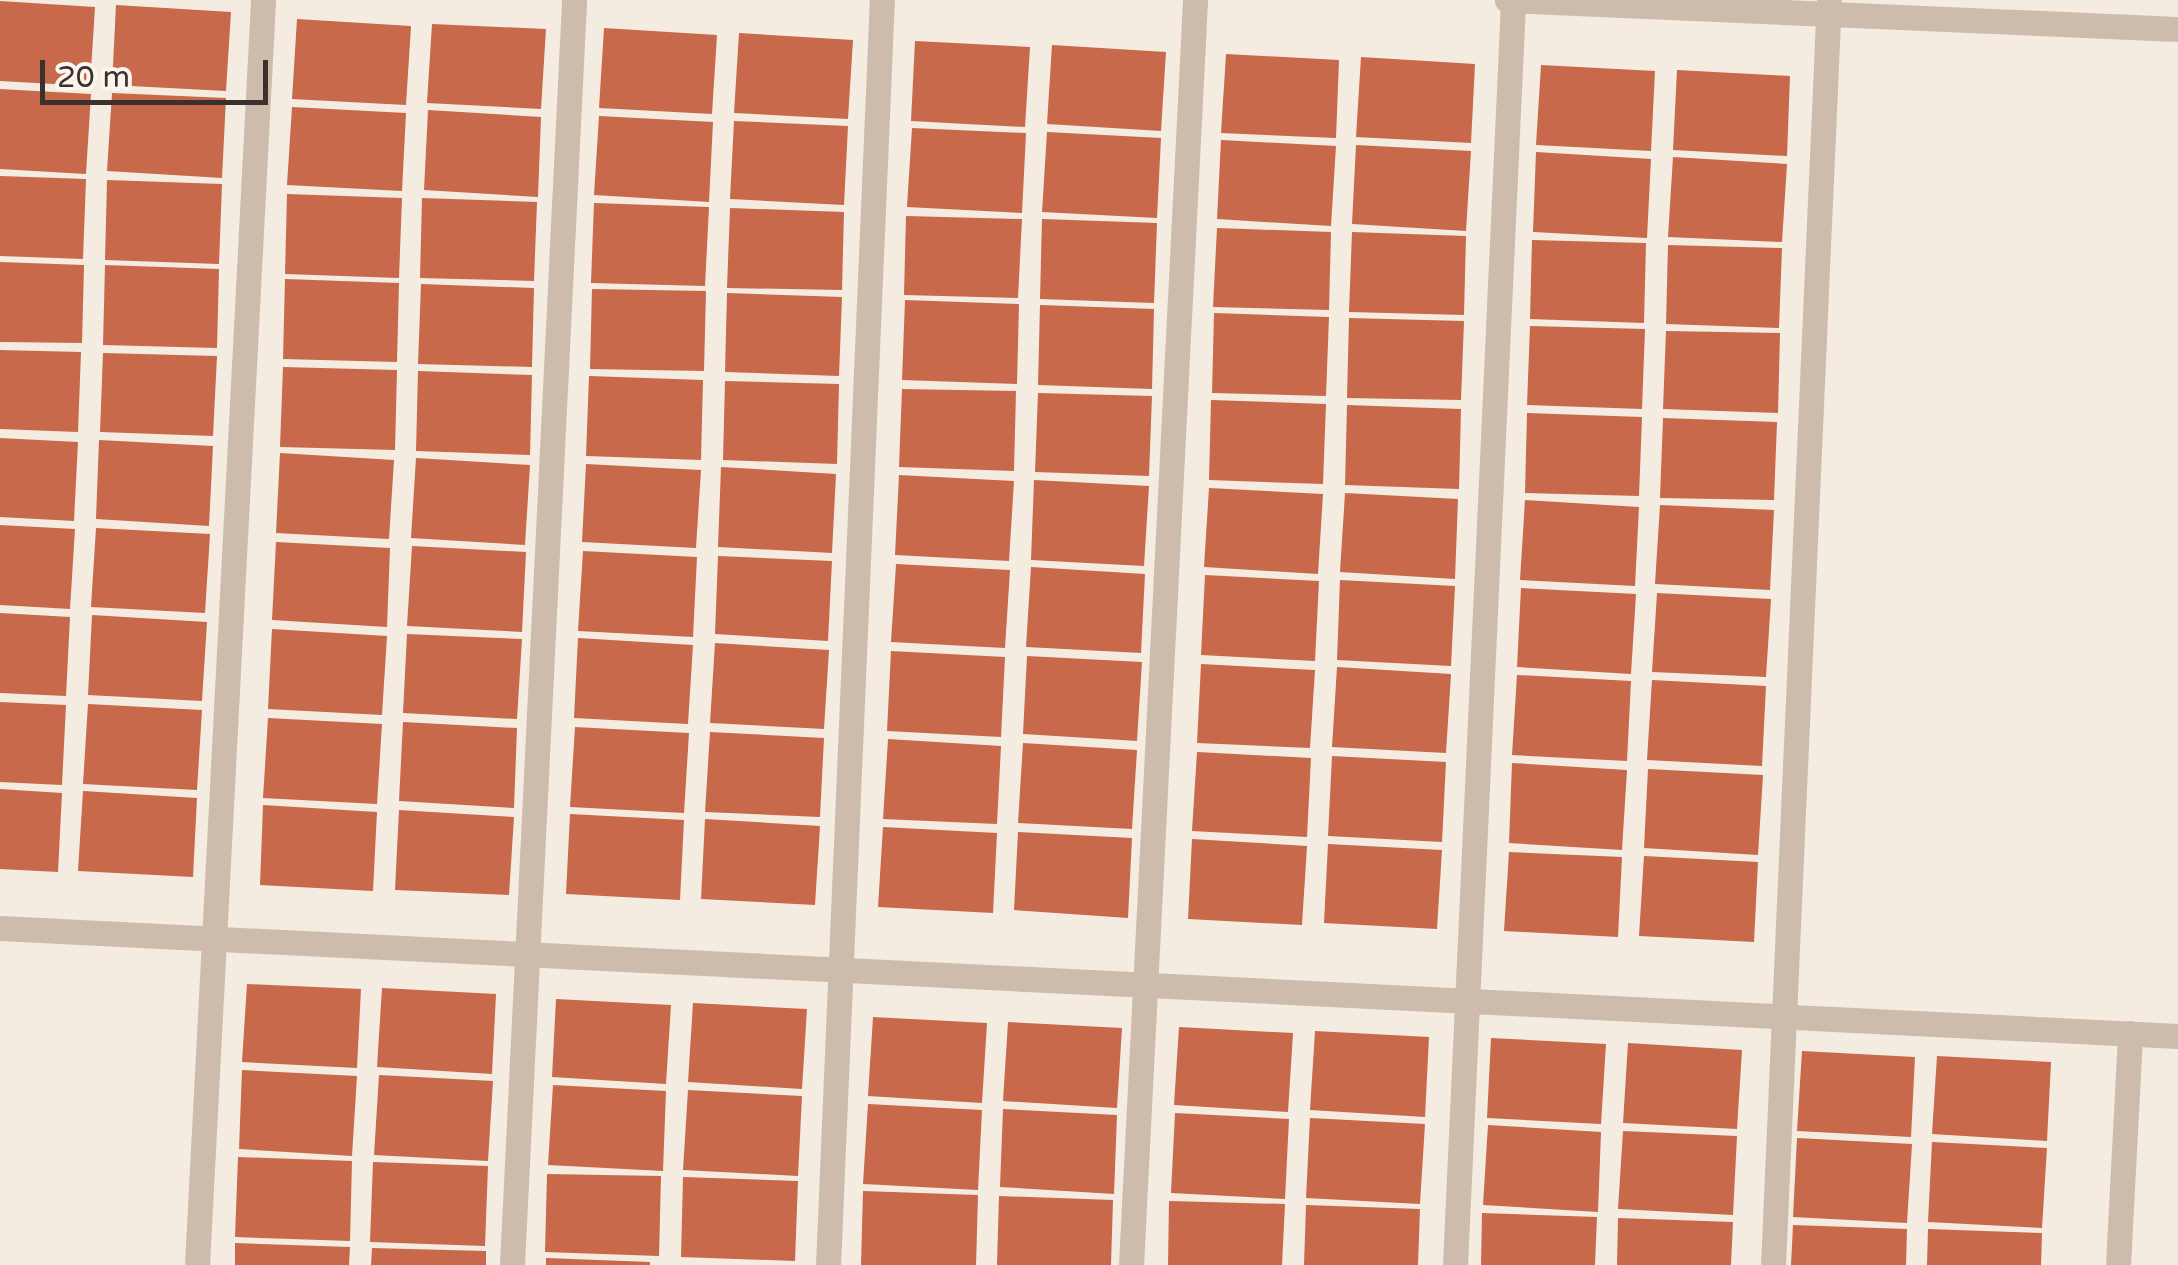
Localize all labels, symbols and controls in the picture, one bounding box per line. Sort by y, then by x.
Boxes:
scale bar [45,40,272,102]
text: 20 m [57,59,130,96]

